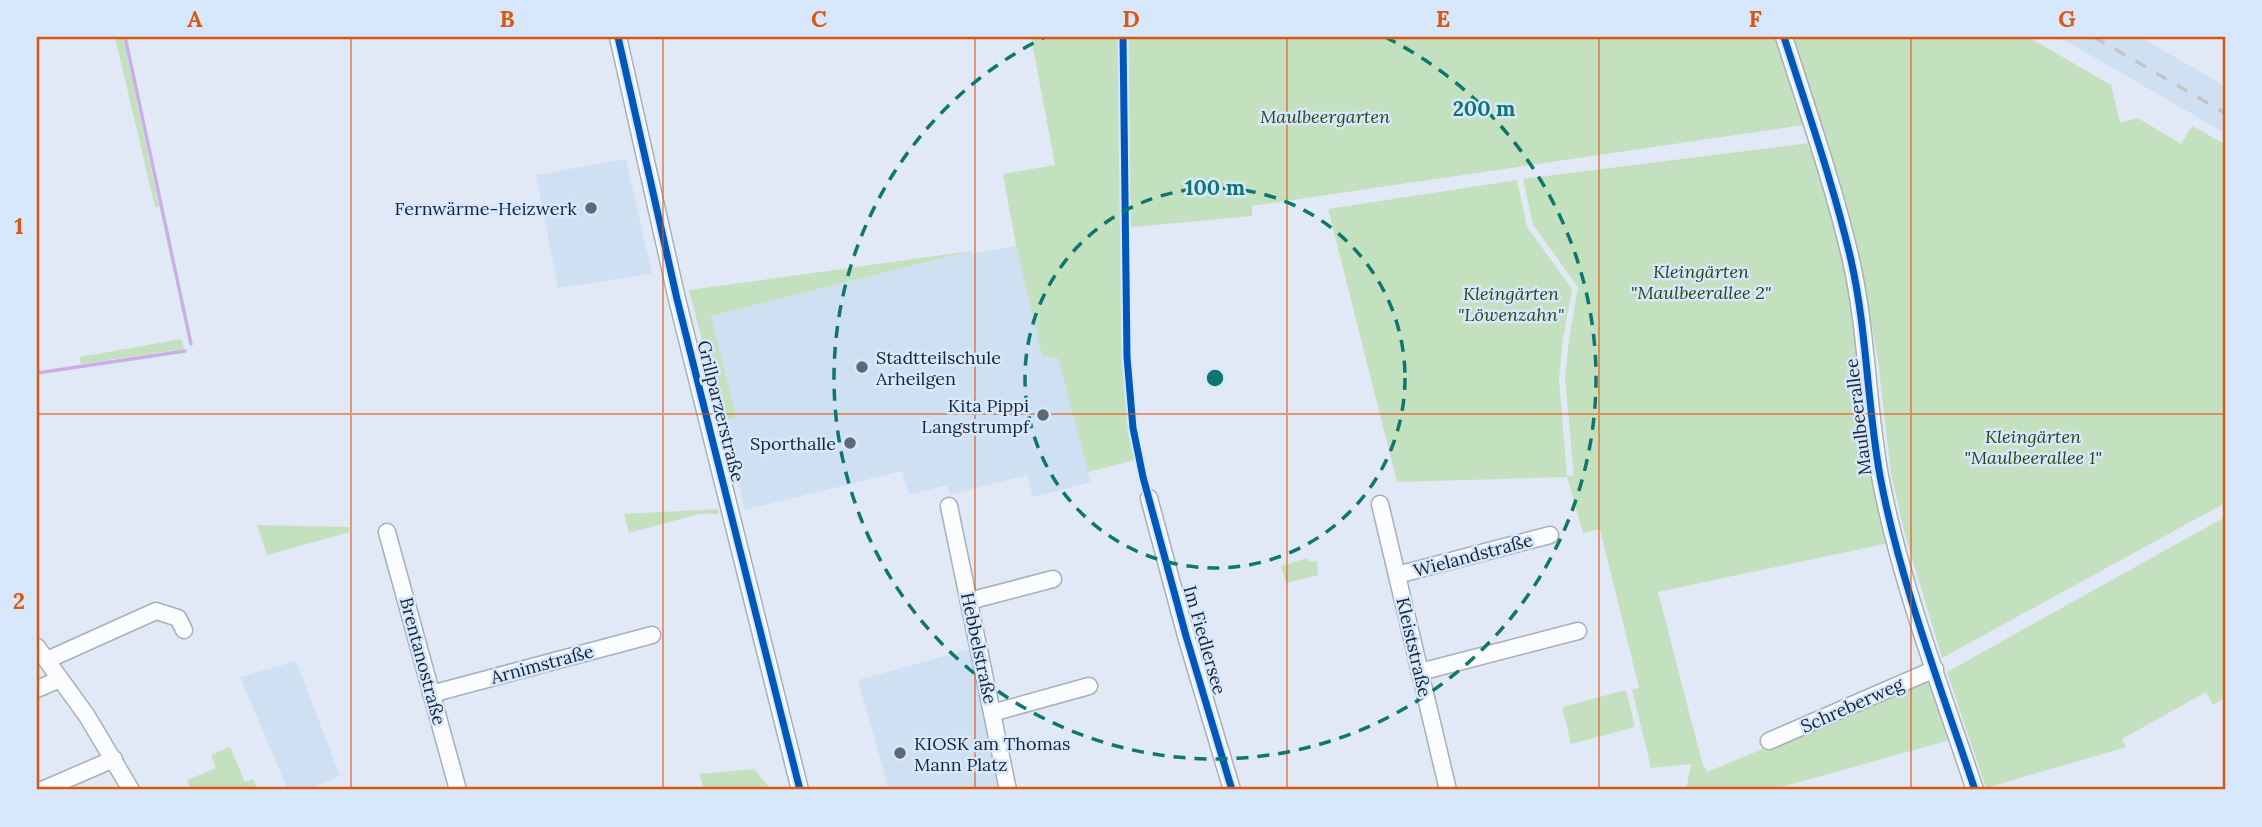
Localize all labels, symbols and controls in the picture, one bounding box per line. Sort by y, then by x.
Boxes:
text: A [187,4,203,33]
text: B [499,4,515,33]
text: C [811,4,827,33]
text: D [1122,4,1140,33]
text: E [1436,4,1450,33]
text: F [1748,4,1762,33]
text: G [2058,4,2076,33]
text: 200 m [1453,95,1515,122]
park label: Maulbeergarten [1260,105,1390,128]
text: 100 m [1185,174,1245,201]
place label: Fernwärme-Heizwerk [395,197,577,220]
marker: Fernwärme-Heizwerk [583,200,599,216]
text: 1 [14,211,24,240]
park label: Kleingärten "Maulbeerallee 2" [1631,260,1771,304]
park label: Kleingärten "Löwenzahn" [1458,282,1564,326]
street label: Grillparzerstraße [692,338,750,484]
place label: Stadtteilschule Arheilgen [875,346,1001,390]
street label: Maulbeerallee [1839,357,1877,477]
marker: Stadtteilschule Arheilgen [854,359,870,375]
centre of rings [1203,366,1227,390]
place label: Kita Pippi Langstrumpf [921,394,1031,438]
marker: Kita Pippi Langstrumpf [1035,407,1051,423]
park label: Kleingärten "Maulbeerallee 1" [1964,425,2102,469]
place label: Sporthalle [750,432,836,455]
marker: Sporthalle [842,435,858,451]
street label: Wielandstraße [1411,528,1535,582]
street label: Im Fiedlersee [1178,583,1232,697]
text: 2 [13,586,25,615]
street label: Hebbelstraße [956,590,1002,706]
street label: Brentanostraße [395,595,451,728]
street label: Kleiststraße [1391,595,1437,699]
street label: Arnimstraße [487,639,596,689]
street label: Schreberweg [1797,672,1908,738]
place label: KIOSK am Thomas Mann Platz [914,732,1070,776]
marker: KIOSK am Thomas Mann Platz [892,745,908,761]

